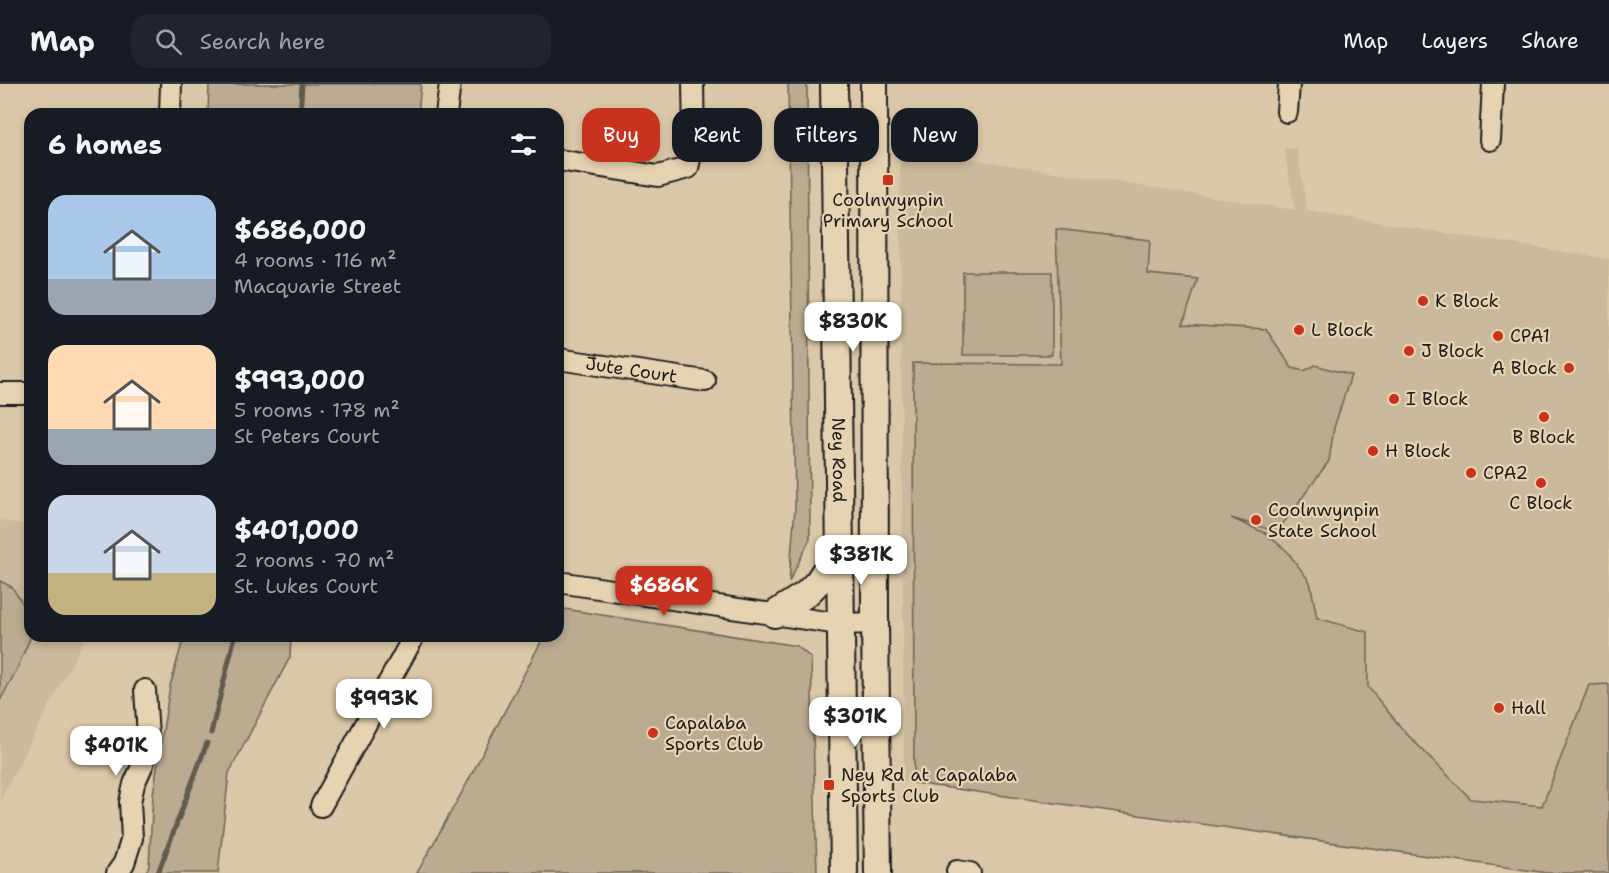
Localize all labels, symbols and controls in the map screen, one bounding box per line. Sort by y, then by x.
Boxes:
search box [131,14,551,68]
text: Map [30,22,95,60]
icon: search [152,25,185,58]
text: Search here [200,27,325,56]
text: Map [1343,27,1388,55]
text: Layers [1421,27,1488,55]
text: Share [1521,27,1579,55]
chip: Buy [582,108,660,162]
chip: Rent [672,108,762,162]
chip: Filters [774,108,879,162]
chip: New [891,108,978,162]
text: 6 homes [48,127,162,162]
icon: filters [507,128,540,161]
marker: Coolnwynpin Primary School [881,173,895,187]
place label: Coolnwynpin Primary School [823,188,954,233]
text: $686,000 [234,212,366,247]
icon: home [96,219,168,291]
text: 4 rooms · 116 m² [234,247,396,273]
text: Macquarie Street [234,273,402,299]
place label: K Block [1435,289,1499,313]
marker: K Block [1416,294,1430,308]
pin: $830K [811,302,895,353]
text: $830K [818,308,888,334]
place label: L Block [1311,318,1373,342]
marker: L Block [1292,323,1306,337]
place label: CPA1 [1510,324,1550,348]
marker: CPA1 [1491,329,1505,343]
place label: J Block [1421,339,1484,363]
marker: J Block [1402,344,1416,358]
street label: Jute Court [584,351,679,389]
place label: A Block [1492,356,1557,380]
marker: A Block [1562,361,1576,375]
text: $993,000 [234,362,365,397]
icon: home [96,369,168,441]
place label: I Block [1406,387,1468,411]
marker: I Block [1387,392,1401,406]
text: 5 rooms · 178 m² [234,397,400,423]
marker: B Block [1537,410,1551,424]
street label: Ney Road [826,417,851,503]
text: St Peters Court [234,423,380,449]
place label: B Block [1513,425,1575,449]
place label: H Block [1385,439,1450,463]
marker: H Block [1366,444,1380,458]
place label: CPA2 [1483,461,1528,485]
marker: CPA2 [1464,466,1478,480]
marker: C Block [1534,476,1548,490]
place label: C Block [1509,491,1573,515]
place label: Coolnwynpin State School [1268,498,1379,543]
text: $401,000 [234,512,359,547]
marker: Coolnwynpin State School [1249,513,1263,527]
icon: home [96,519,168,591]
pin: $381K [819,535,903,586]
text: $381K [829,541,893,567]
text: 2 rooms · 70 m² [234,547,395,573]
pin: $686K [622,566,706,617]
text: $686K [629,572,699,598]
text: St. Lukes Court [234,573,378,599]
pin: $993K [342,679,426,730]
text: $993K [350,685,418,711]
place label: Hall [1511,696,1546,720]
pin: $301K [813,697,897,748]
marker: Hall [1492,701,1506,715]
text: $301K [823,703,887,729]
place label: Capalaba Sports Club [665,711,763,756]
pin: $401K [74,726,158,777]
marker: Capalaba Sports Club [646,726,660,740]
text: $401K [84,732,148,758]
place label: Ney Rd at Capalaba Sports Club [841,763,1017,808]
marker: Ney Rd at Capalaba Sports Club [822,778,836,792]

